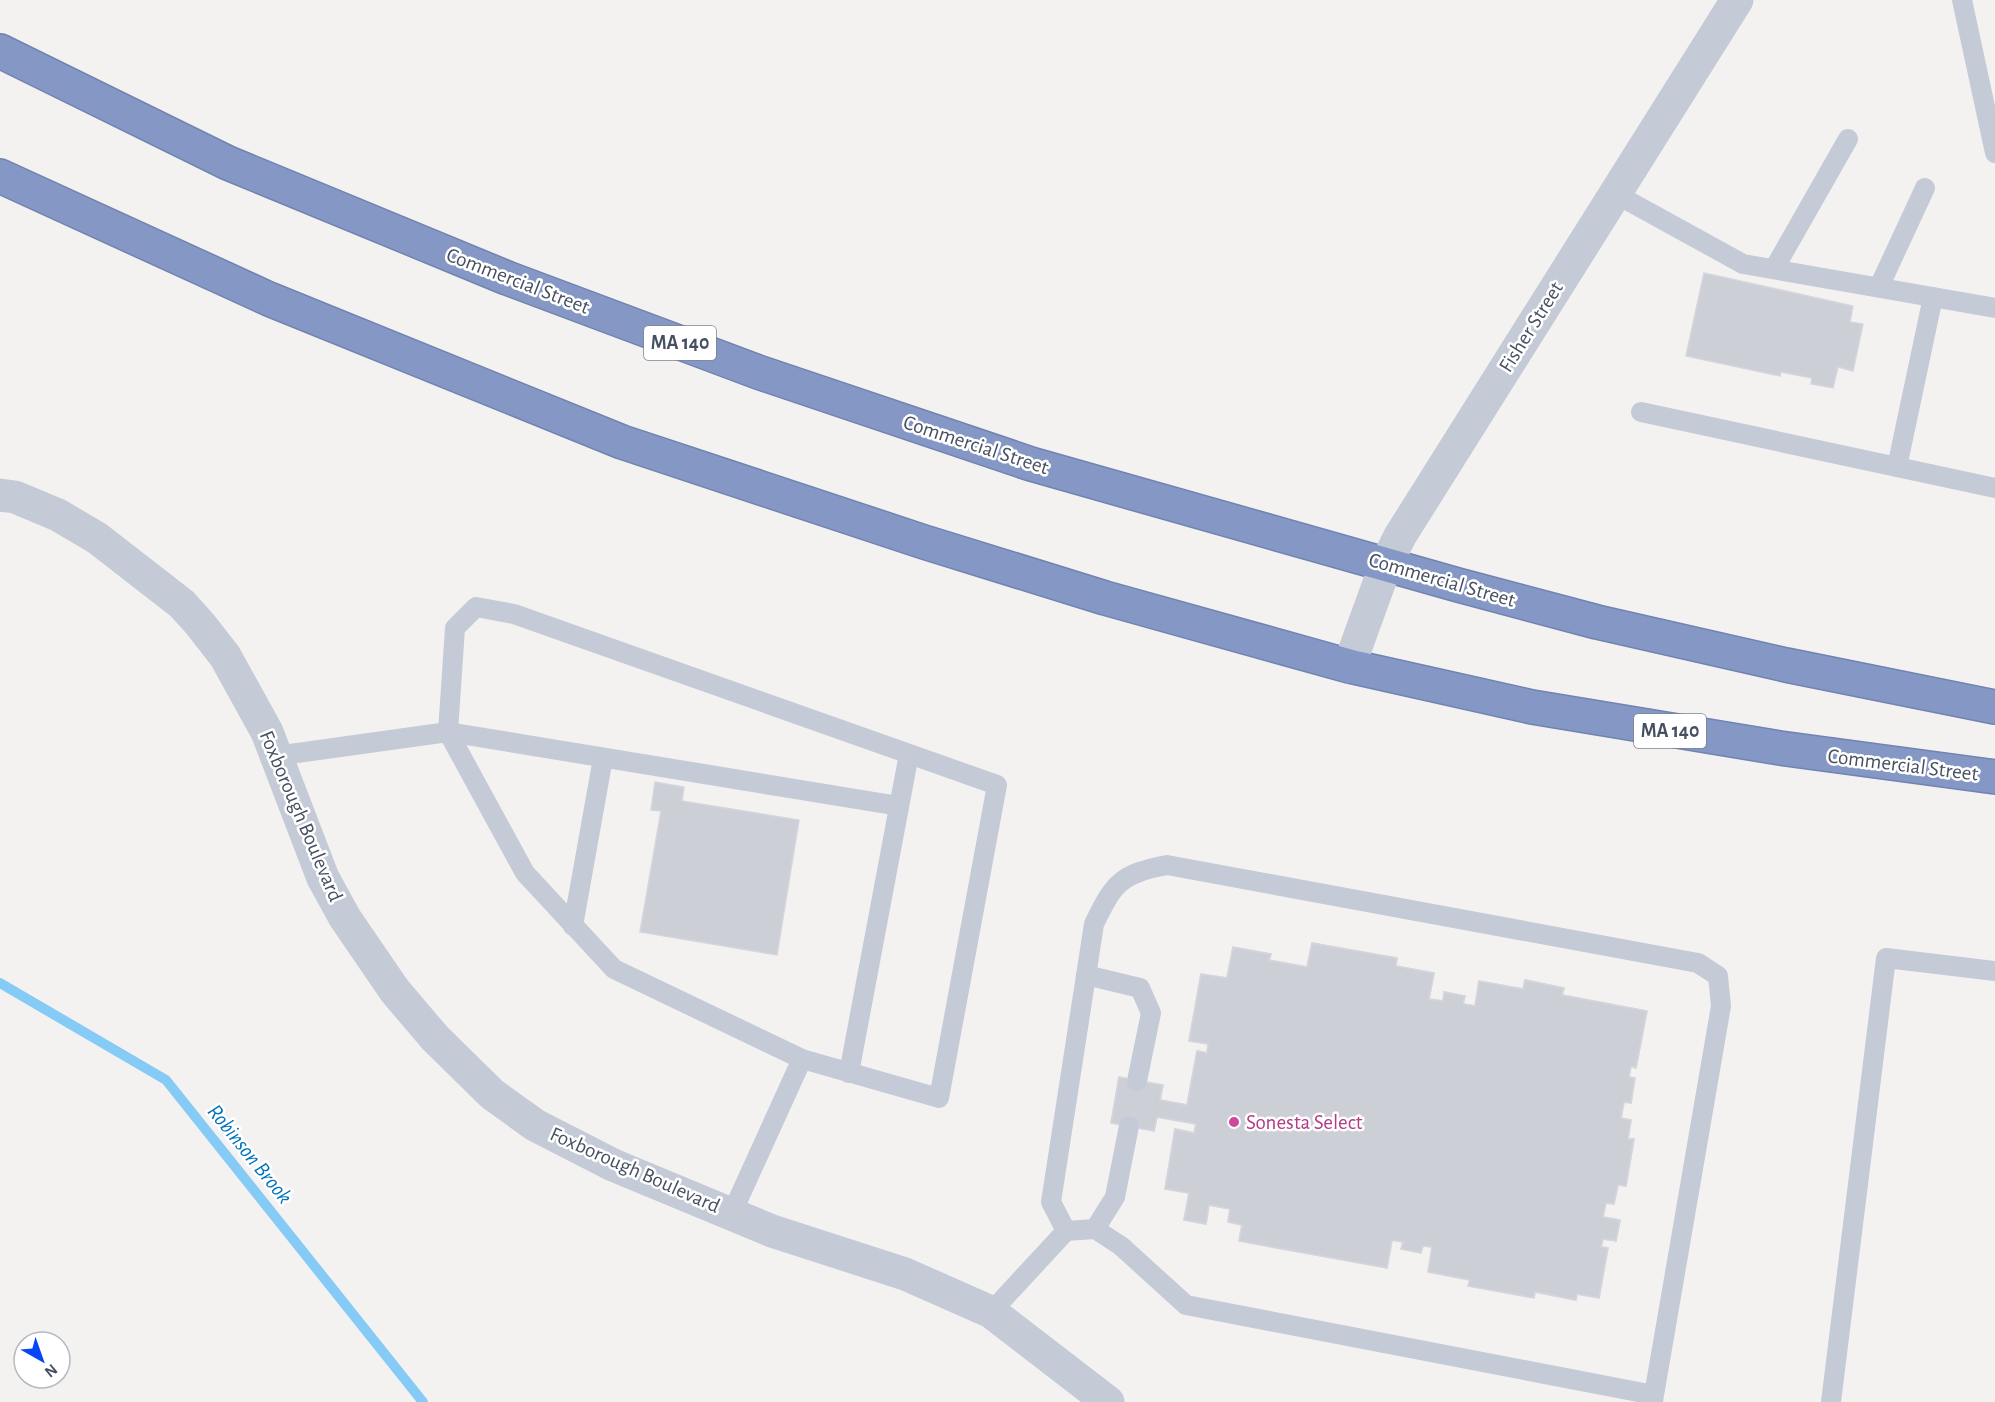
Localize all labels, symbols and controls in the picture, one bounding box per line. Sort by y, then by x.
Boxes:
street label: Commercial Street [444,244,593,318]
street label: Fisher Street [1495,278,1567,376]
road number: MA 140 [644,326,716,360]
street label: Commercial Street [901,412,1052,478]
street label: Commercial Street [1366,549,1518,611]
road number: MA 140 [1634,714,1706,748]
street label: Foxborough Boulevard [256,727,347,905]
street label: Commercial Street [1827,745,1980,785]
water label: Robinson Brook [204,1100,296,1208]
place label: Sonesta Select [1246,1112,1363,1133]
marker: Sonesta Select [1227,1115,1241,1129]
street label: Foxborough Boulevard [547,1123,723,1217]
north arrow [12,1330,72,1390]
text: N [42,1361,60,1380]

